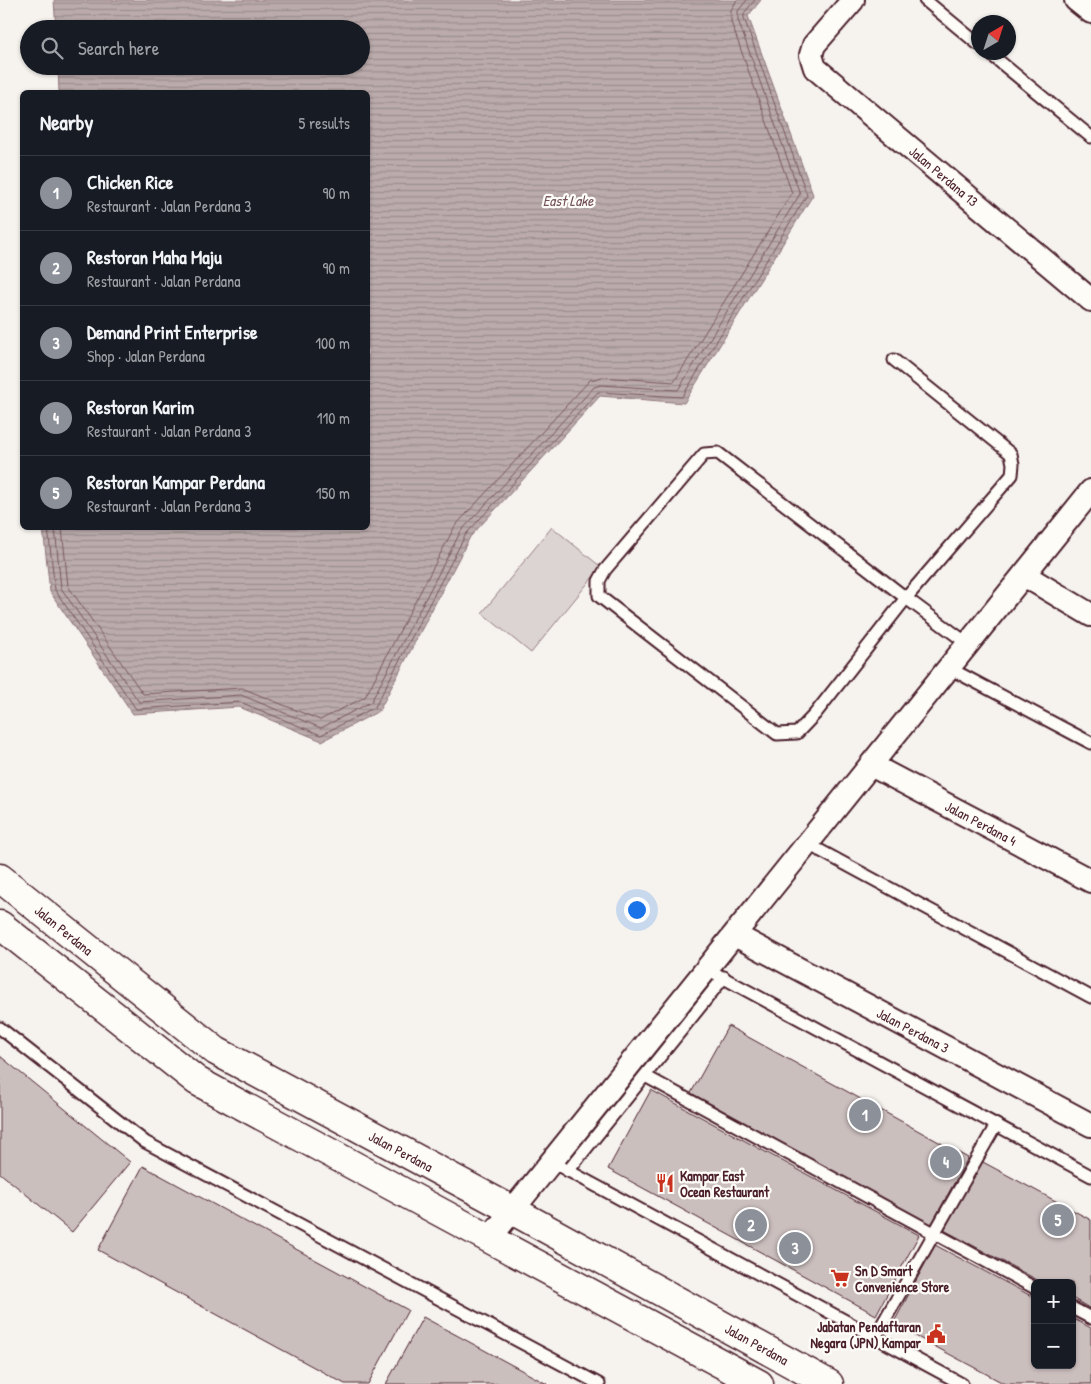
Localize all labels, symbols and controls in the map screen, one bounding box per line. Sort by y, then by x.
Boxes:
north arrow [971,15,1016,60]
search box [20,20,370,75]
icon: search [38,34,66,62]
text: Search here [78,35,159,61]
text: Nearby [40,108,93,137]
text: 5 results [299,112,350,134]
street label: Jalan Perdana 13 [906,142,982,210]
text: Chicken Rice [87,169,173,195]
text: 1 [53,182,59,204]
text: 90 m [322,182,350,204]
water label: East Lake [543,190,594,211]
text: Restaurant · Jalan Perdana 3 [87,195,251,217]
text: Restoran Maha Maju [87,244,222,270]
text: 2 [52,257,60,279]
text: 90 m [322,257,350,279]
text: Restaurant · Jalan Perdana [87,270,241,292]
text: Demand Print Enterprise [87,319,258,345]
text: 3 [52,332,60,354]
text: 100 m [315,332,350,354]
text: Shop · Jalan Perdana [87,345,205,367]
text: Restoran Karim [87,394,194,420]
text: 4 [53,407,59,429]
text: 110 m [317,407,350,429]
text: Restaurant · Jalan Perdana 3 [87,420,251,442]
text: Restoran Kampar Perdana [87,469,265,495]
text: 5 [53,482,59,504]
text: 150 m [316,482,350,504]
text: Restaurant · Jalan Perdana 3 [87,495,251,517]
street label: Jalan Perdana 4 [942,796,1020,850]
your location [624,897,650,923]
street label: Jalan Perdana [31,901,98,960]
street label: Jalan Perdana 3 [873,1003,953,1057]
pin: 1 [849,1096,881,1134]
street label: Jalan Perdana [366,1126,437,1176]
pin: 4 [930,1143,962,1181]
place label: Kampar East Ocean Restaurant [680,1166,770,1201]
restaurant icon: Kampar East Ocean Restaurant [654,1172,676,1194]
pin: 5 [1042,1201,1074,1239]
pin: 2 [735,1206,767,1244]
pin: 3 [779,1229,811,1267]
place label: Sn D Smart Convenience Store [855,1261,950,1296]
supermarket icon: Sn D Smart Convenience Store [829,1267,851,1289]
map controls [1031,1279,1076,1369]
button: + [1031,1279,1076,1324]
place label: Jabatan Pendaftaran Negara (JPN) Kampar [811,1317,922,1354]
street label: Jalan Perdana [722,1319,793,1369]
public building icon: Jabatan Pendaftaran Negara (JPN) Kampar [925,1323,947,1345]
button: − [1031,1324,1076,1369]

